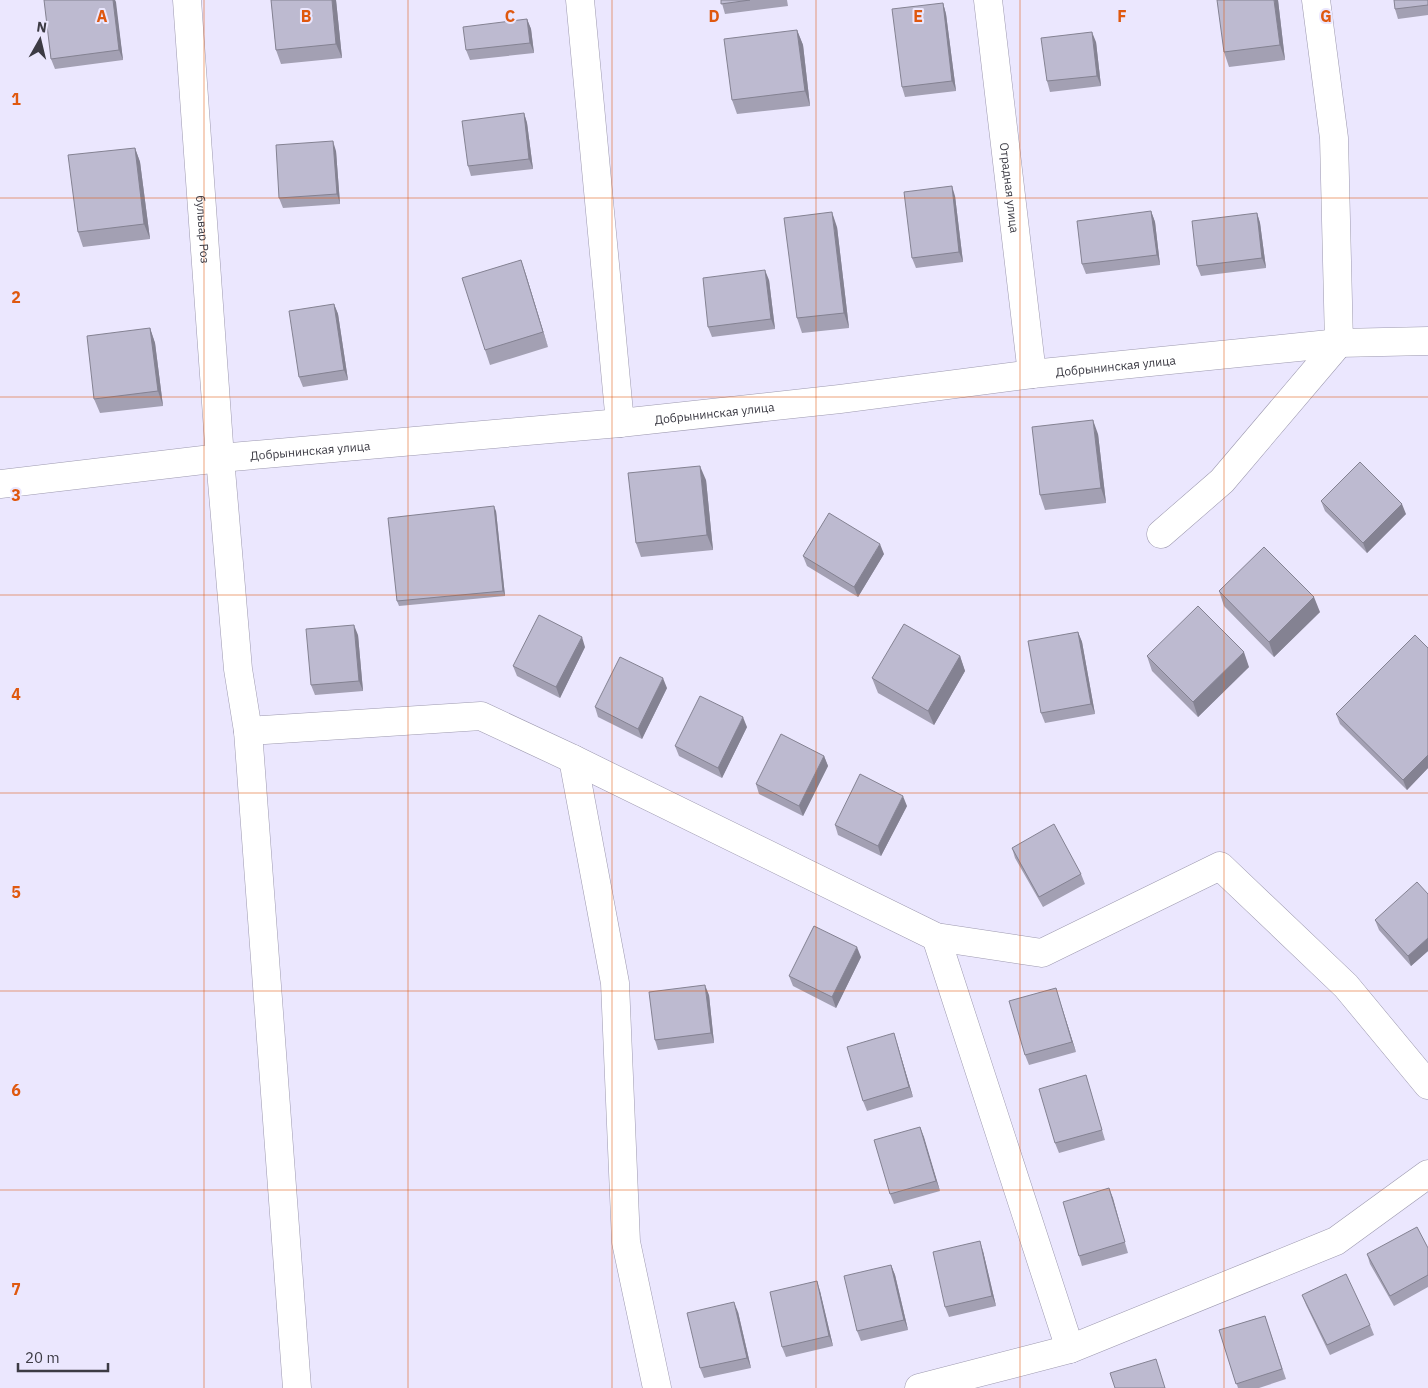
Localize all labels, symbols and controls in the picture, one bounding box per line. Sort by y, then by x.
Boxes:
text: A [97,6,108,26]
text: B [301,6,312,26]
text: C [505,6,515,26]
text: D [708,6,720,26]
text: E [913,6,923,26]
text: F [1117,6,1127,26]
text: G [1320,6,1332,26]
north arrow [15,15,65,65]
text: N [36,18,48,37]
text: 1 [11,89,21,109]
street label: Отрадная улица [997,142,1023,234]
street label: бульвар Роз [194,195,213,264]
text: 2 [11,287,21,307]
street label: Добрынинская улица [1055,352,1177,379]
street label: Добрынинская улица [654,399,776,427]
street label: Добрынинская улица [249,437,371,463]
text: 3 [11,485,21,505]
text: 4 [11,684,21,704]
text: 5 [11,882,21,902]
text: 6 [11,1080,21,1100]
text: 7 [11,1279,21,1299]
scale bar [18,1340,108,1372]
text: 20 m [25,1348,60,1367]

